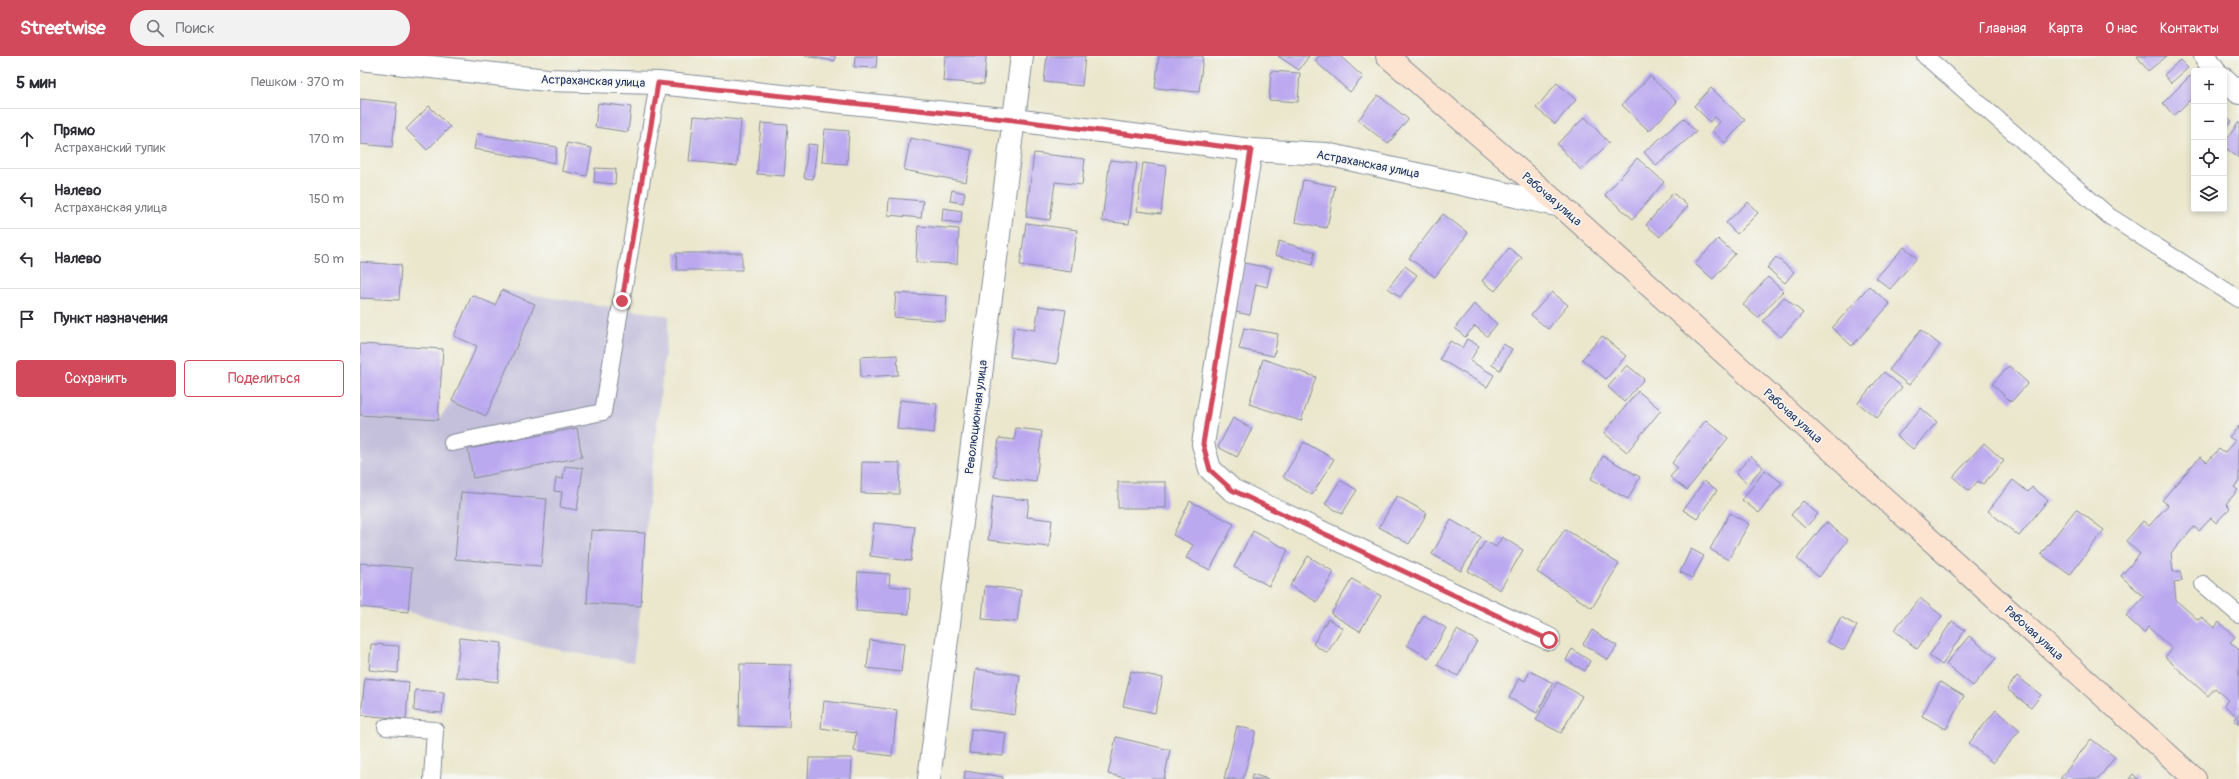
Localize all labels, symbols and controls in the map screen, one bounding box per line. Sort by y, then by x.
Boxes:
search box [130,10,410,46]
text: Streetwise [20,16,106,40]
icon: search [144,17,166,39]
text: Поиск [176,19,215,38]
text: Главная [1979,20,2026,37]
text: Карта [2048,20,2083,37]
text: О нас [2105,20,2138,37]
text: Контакты [2160,20,2219,37]
map controls [2191,68,2227,212]
button: + [2191,68,2227,104]
text: 5 мин [16,72,56,93]
street label: Астраханская улица [541,72,646,91]
text: Пешком · 370 m [251,74,344,90]
button: − [2191,104,2227,140]
text: Прямо [54,121,95,140]
icon: ahead [16,128,38,150]
text: 170 m [309,131,344,147]
text: Астраханский тупик [54,140,166,156]
button: locate [2191,140,2227,176]
street label: Астраханская улица [1315,147,1421,182]
street label: Рабочая улица [1519,169,1585,230]
button: layers [2191,176,2227,212]
text: Налево [54,181,101,200]
icon: left [16,188,38,210]
text: 150 m [309,191,344,207]
text: Астраханская улица [54,200,167,216]
icon: left [16,248,38,270]
text: Налево [54,249,101,268]
text: 50 m [314,251,344,267]
route end [613,292,631,310]
icon: arrive [16,308,38,330]
text: Пункт назначения [54,309,168,328]
street label: Революционная улица [962,359,991,475]
button: Сохранить [16,360,176,397]
button: Поделиться [184,360,344,397]
street label: Рабочая улица [1760,386,1826,447]
street label: Рабочая улица [2001,603,2067,664]
route start [1540,631,1558,649]

